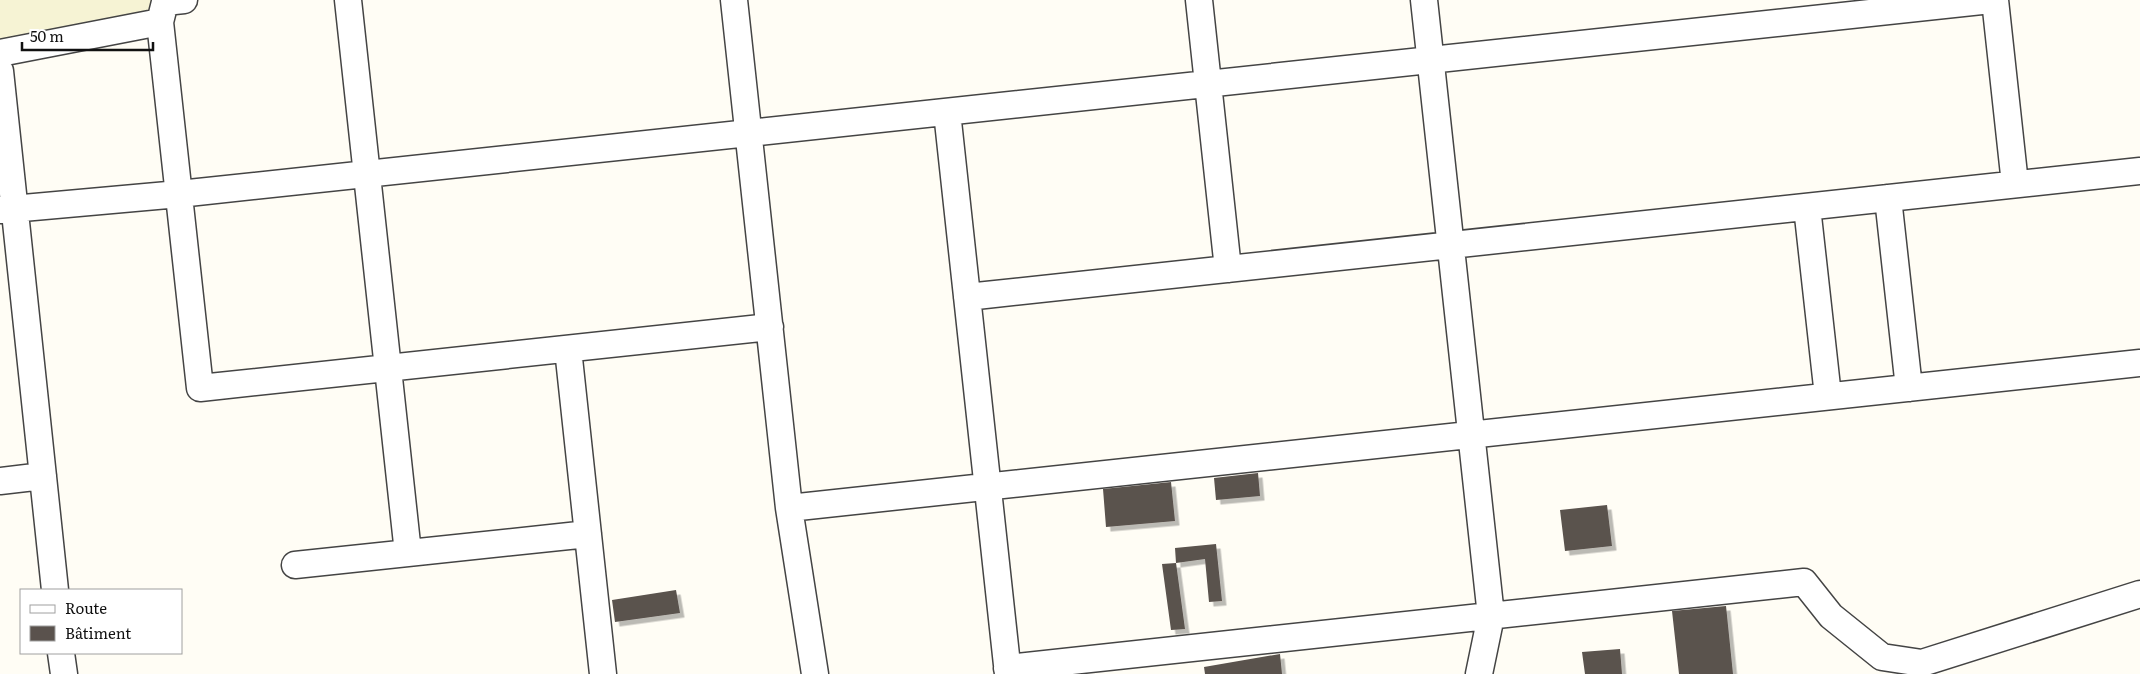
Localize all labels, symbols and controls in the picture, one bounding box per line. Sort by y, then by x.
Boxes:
scale bar [22,20,154,52]
text: 50 m [30,24,64,47]
legend [20,589,182,654]
text: Route [65,596,107,619]
text: Bâtiment [65,621,131,644]

